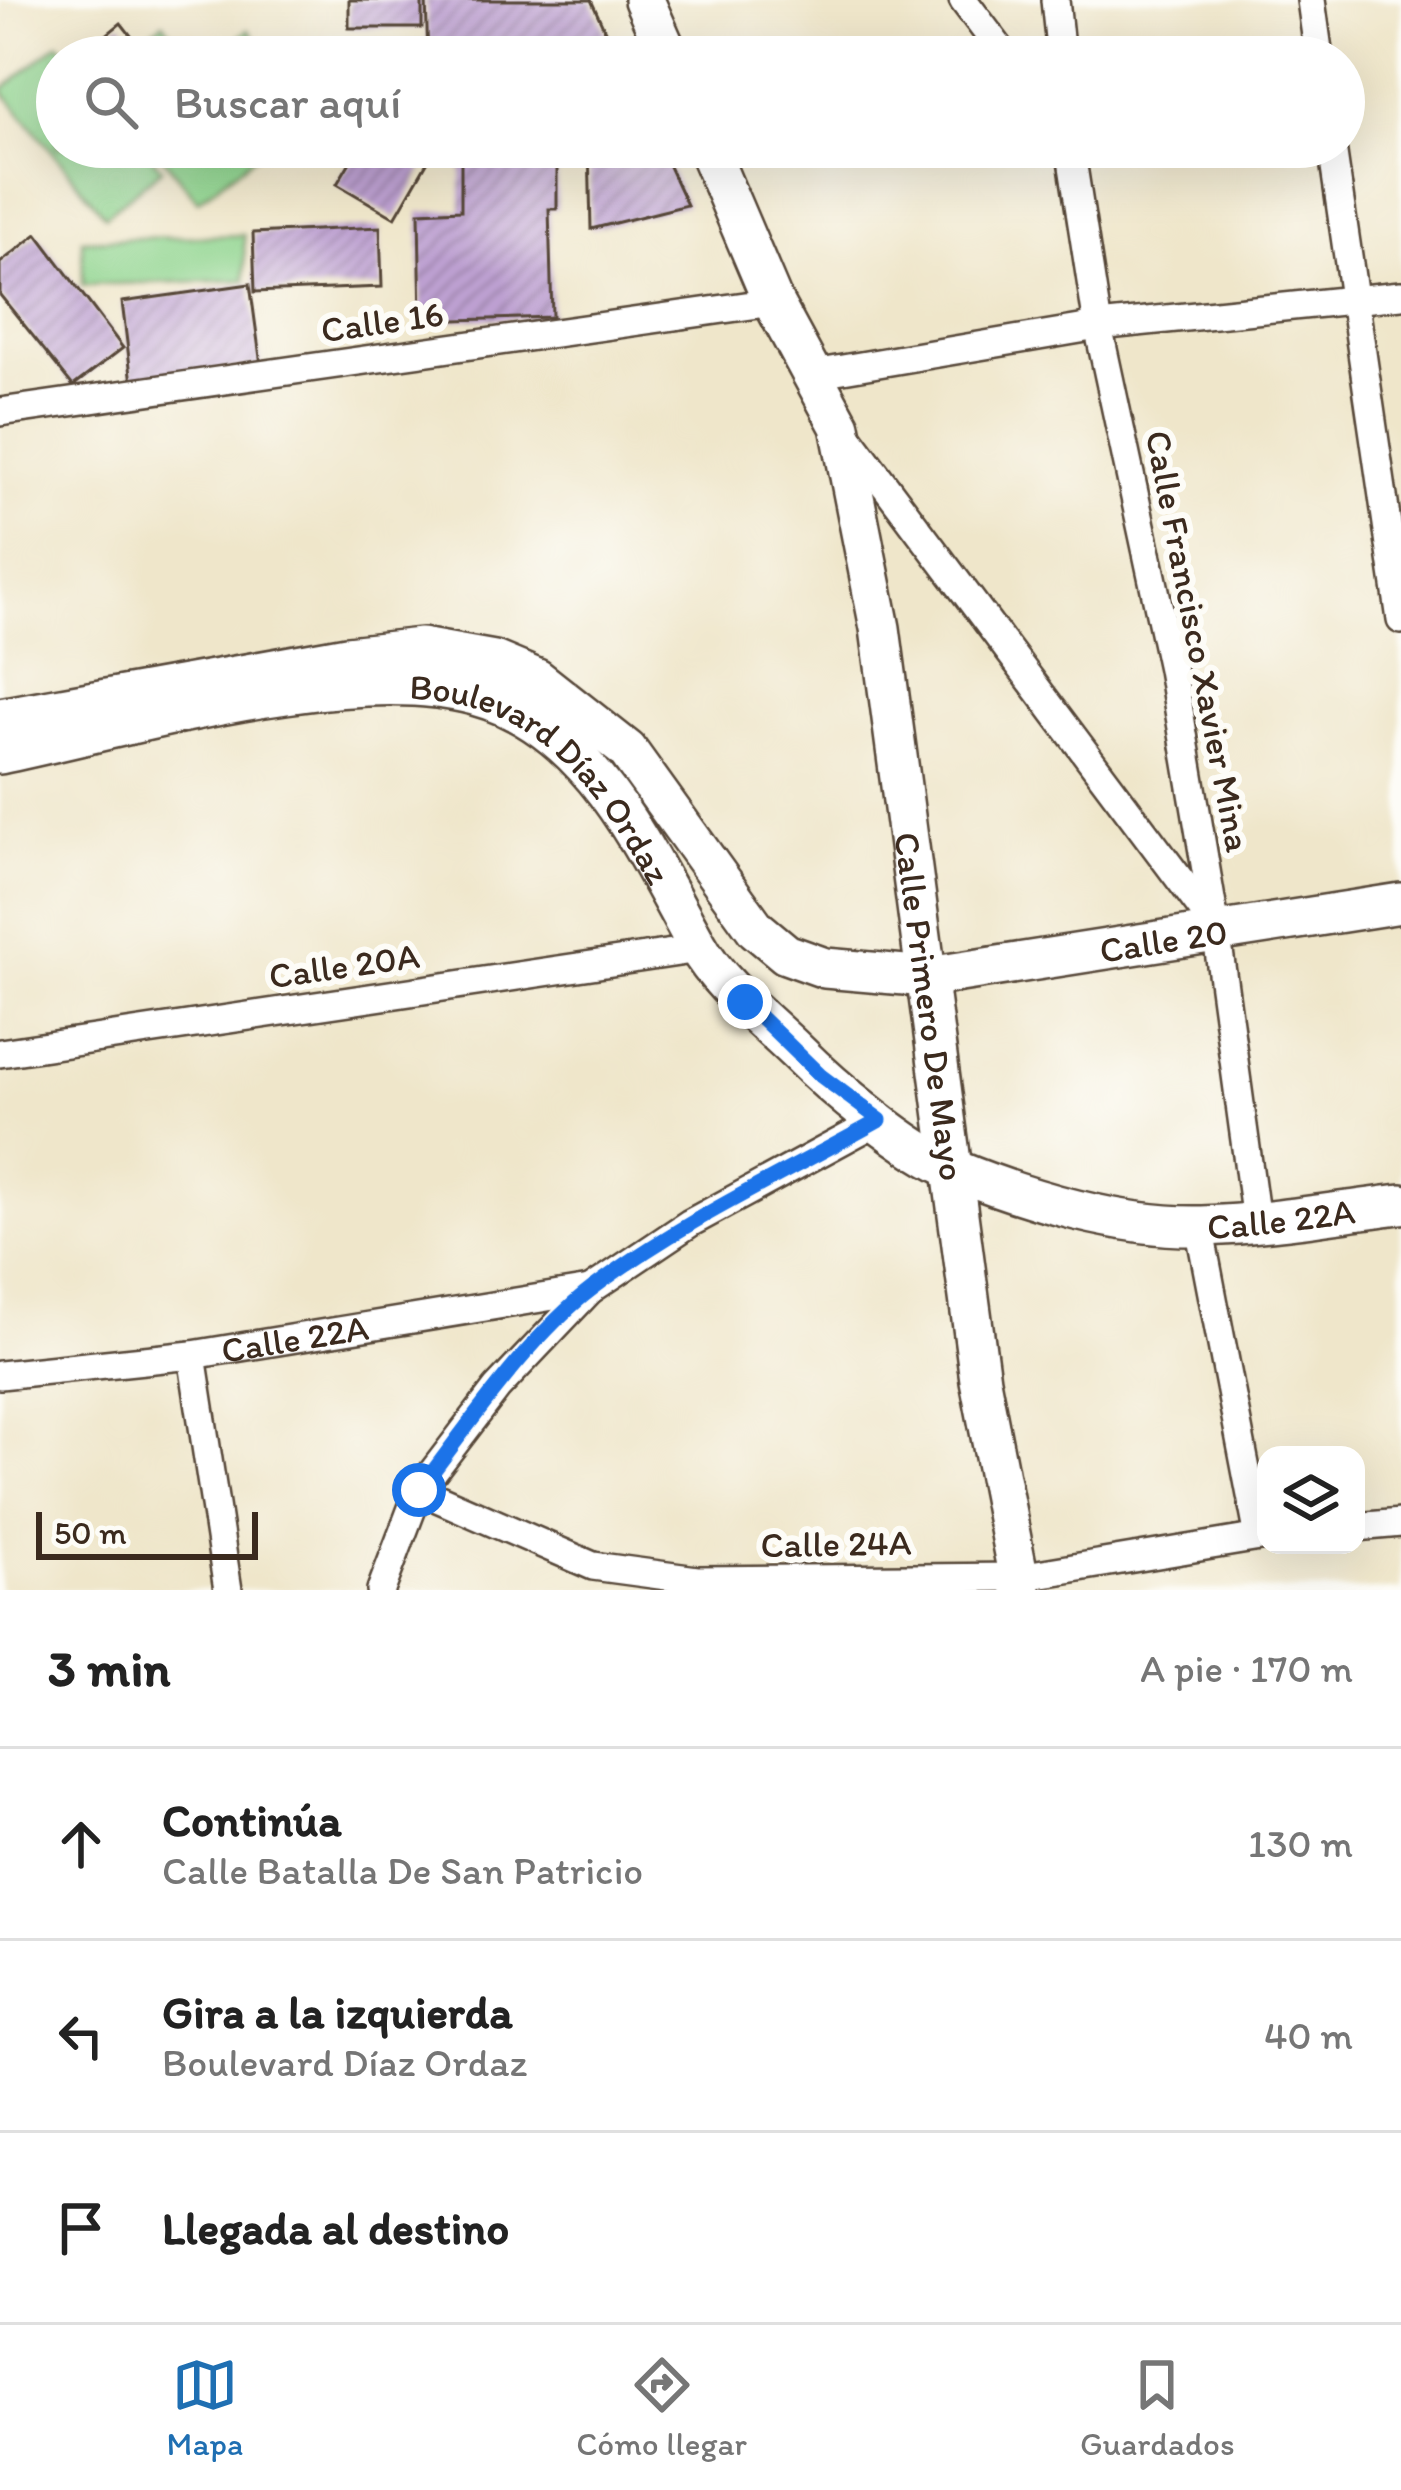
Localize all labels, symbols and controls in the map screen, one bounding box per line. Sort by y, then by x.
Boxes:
search box [36,36,1365,168]
icon: search [78,69,144,135]
text: Buscar aquí [174,75,401,129]
street label: Calle 16 [318,292,446,351]
street label: Calle Francisco Xavier Mina [1137,427,1261,856]
street label: Boulevard Díaz Ordaz [408,665,680,892]
street label: Calle Primero De Mayo [885,830,974,1183]
street label: Calle 20 [1096,909,1230,972]
street label: Calle 20A [266,934,422,997]
route end [718,975,772,1029]
street label: Calle 22A [1206,1189,1358,1248]
street label: Calle 22A [218,1306,371,1372]
map controls [1257,1446,1365,1554]
button: layers [1257,1446,1365,1554]
route start [392,1463,446,1517]
scale bar [36,1506,258,1559]
text: 50 m [54,1513,127,1552]
street label: Calle 24A [760,1521,912,1566]
text: 3 min [48,1638,170,1699]
text: A pie · 170 m [1140,1645,1353,1692]
text: Continúa [162,1793,342,1847]
icon: ahead [48,1811,114,1877]
text: 130 m [1248,1820,1353,1867]
text: Calle Batalla De San Patricio [162,1847,643,1894]
text: Gira a la izquierda [162,1985,513,2039]
icon: left [48,2003,114,2069]
text: 40 m [1264,2012,1353,2059]
text: Boulevard Díaz Ordaz [162,2039,527,2086]
icon: arrive [48,2195,114,2261]
text: Llegada al destino [162,2201,509,2255]
tab: Mapa [166,2352,243,2463]
tab: Cómo llegar [576,2352,747,2463]
tab: Guardados [1080,2352,1235,2463]

